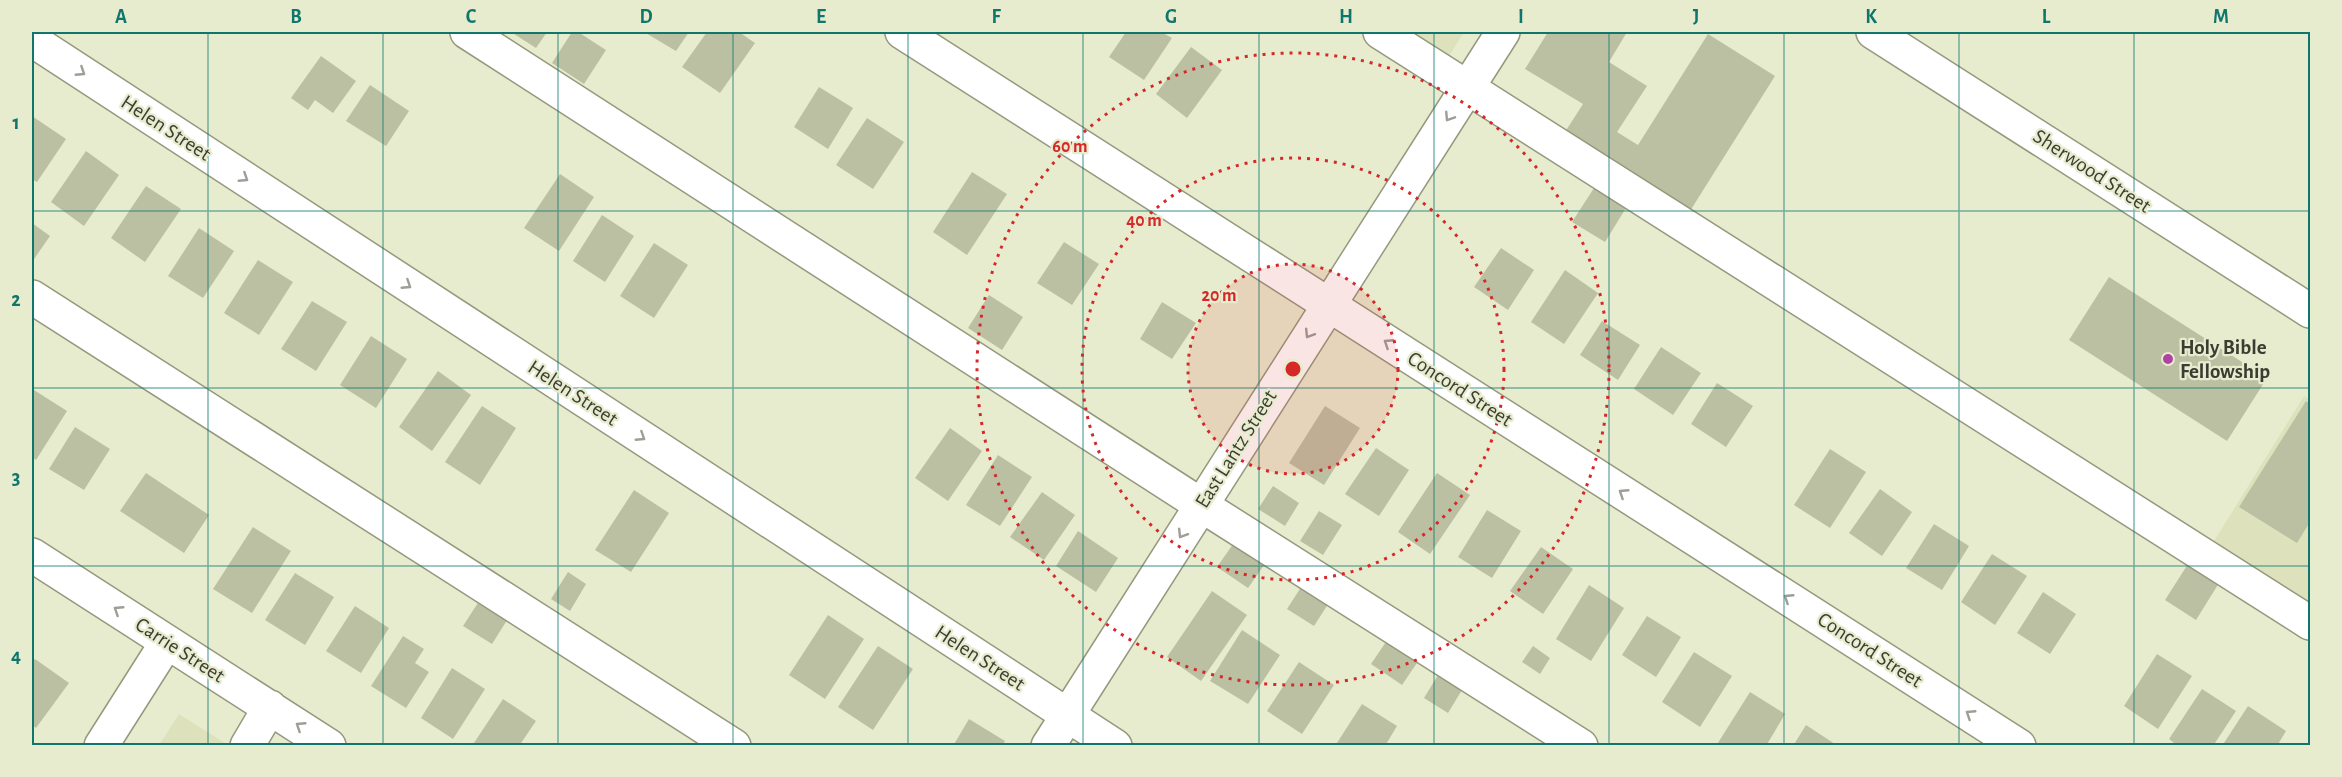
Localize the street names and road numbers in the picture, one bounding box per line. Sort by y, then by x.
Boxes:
street label: Helen Street [117,91,215,165]
street label: Sherwood Street [2029,125,2155,217]
street label: Concord Street [1404,347,1516,431]
street label: Helen Street [524,356,622,430]
street label: East Lantz Street [1191,386,1281,512]
street label: Concord Street [1814,608,1926,692]
street label: Carrie Street [132,614,229,687]
street label: Helen Street [931,621,1029,695]

